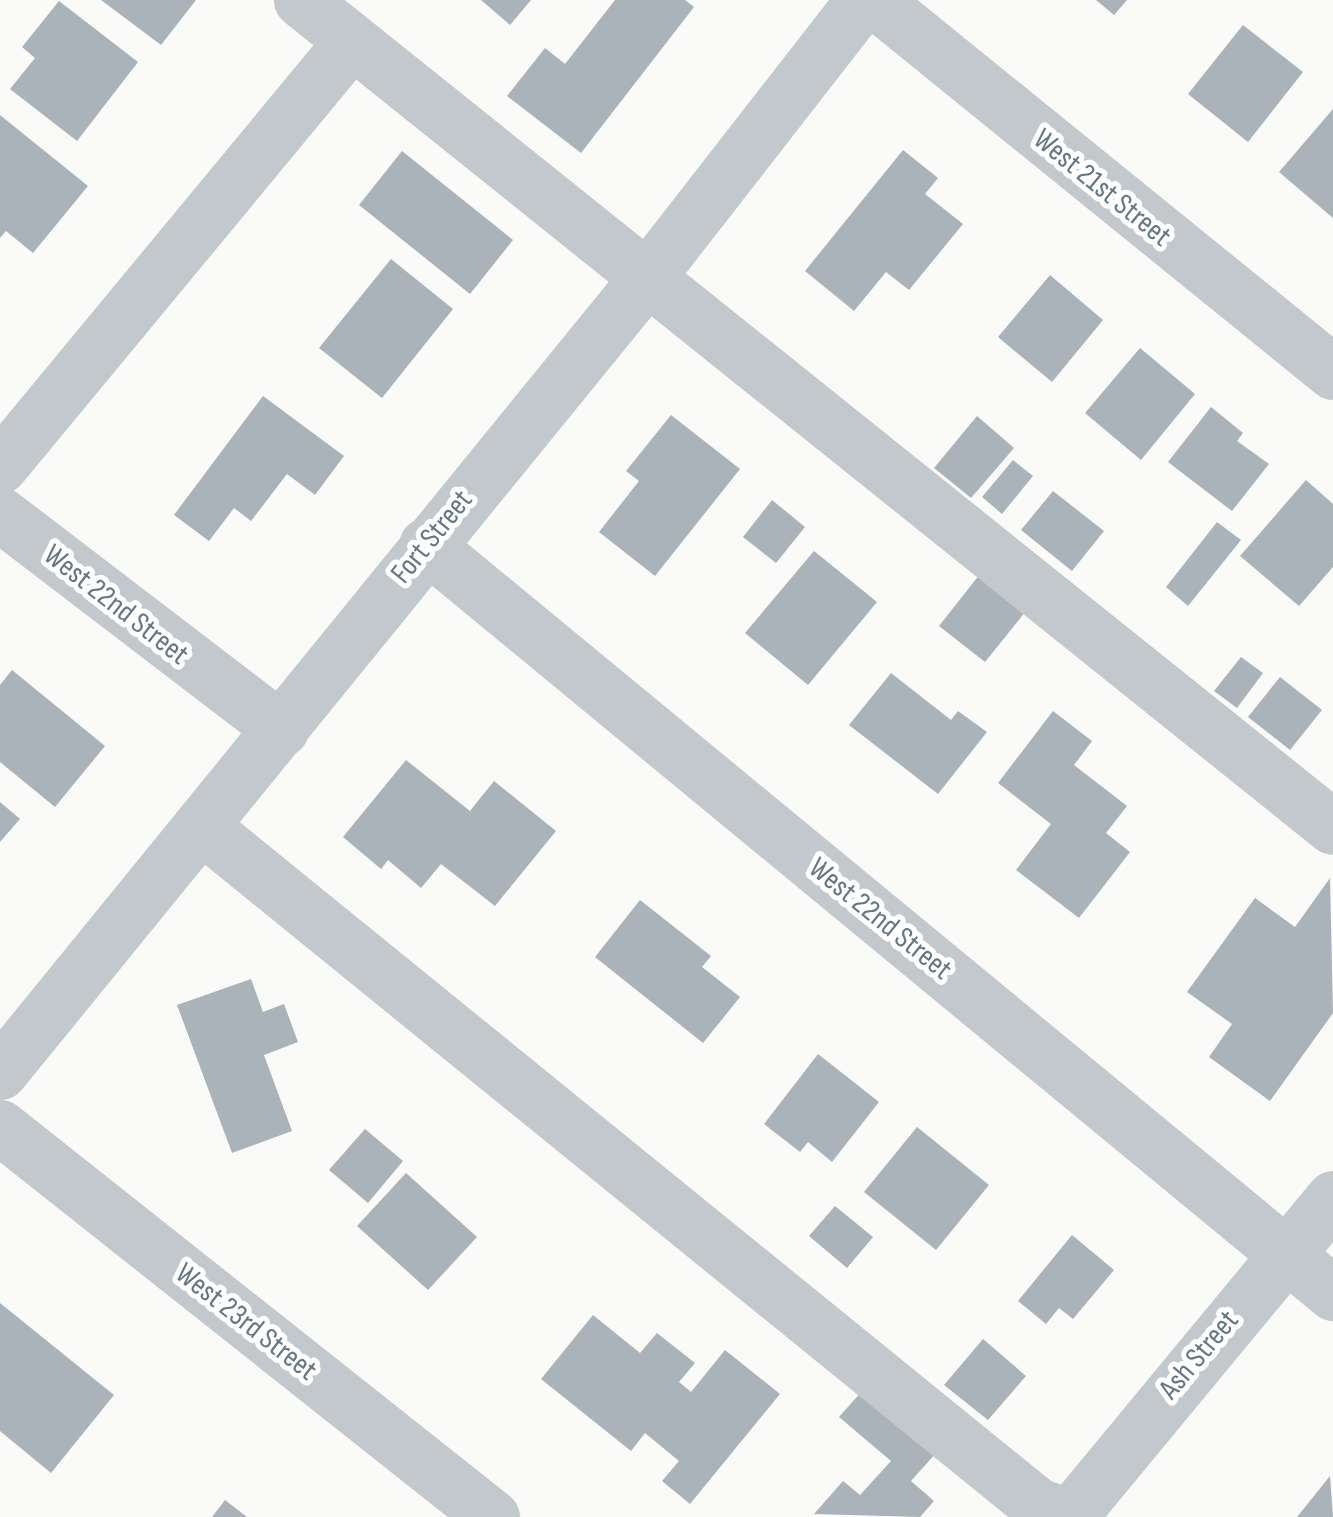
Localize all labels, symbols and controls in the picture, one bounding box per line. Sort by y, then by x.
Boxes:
street label: West 21st Street [1026,122,1178,254]
street label: Fort Street [384,483,480,591]
street label: West 22nd Street [36,537,196,673]
street label: West 22nd Street [801,850,959,988]
street label: West 23rd Street [168,1256,324,1388]
street label: Ash Street [1152,1303,1246,1407]

